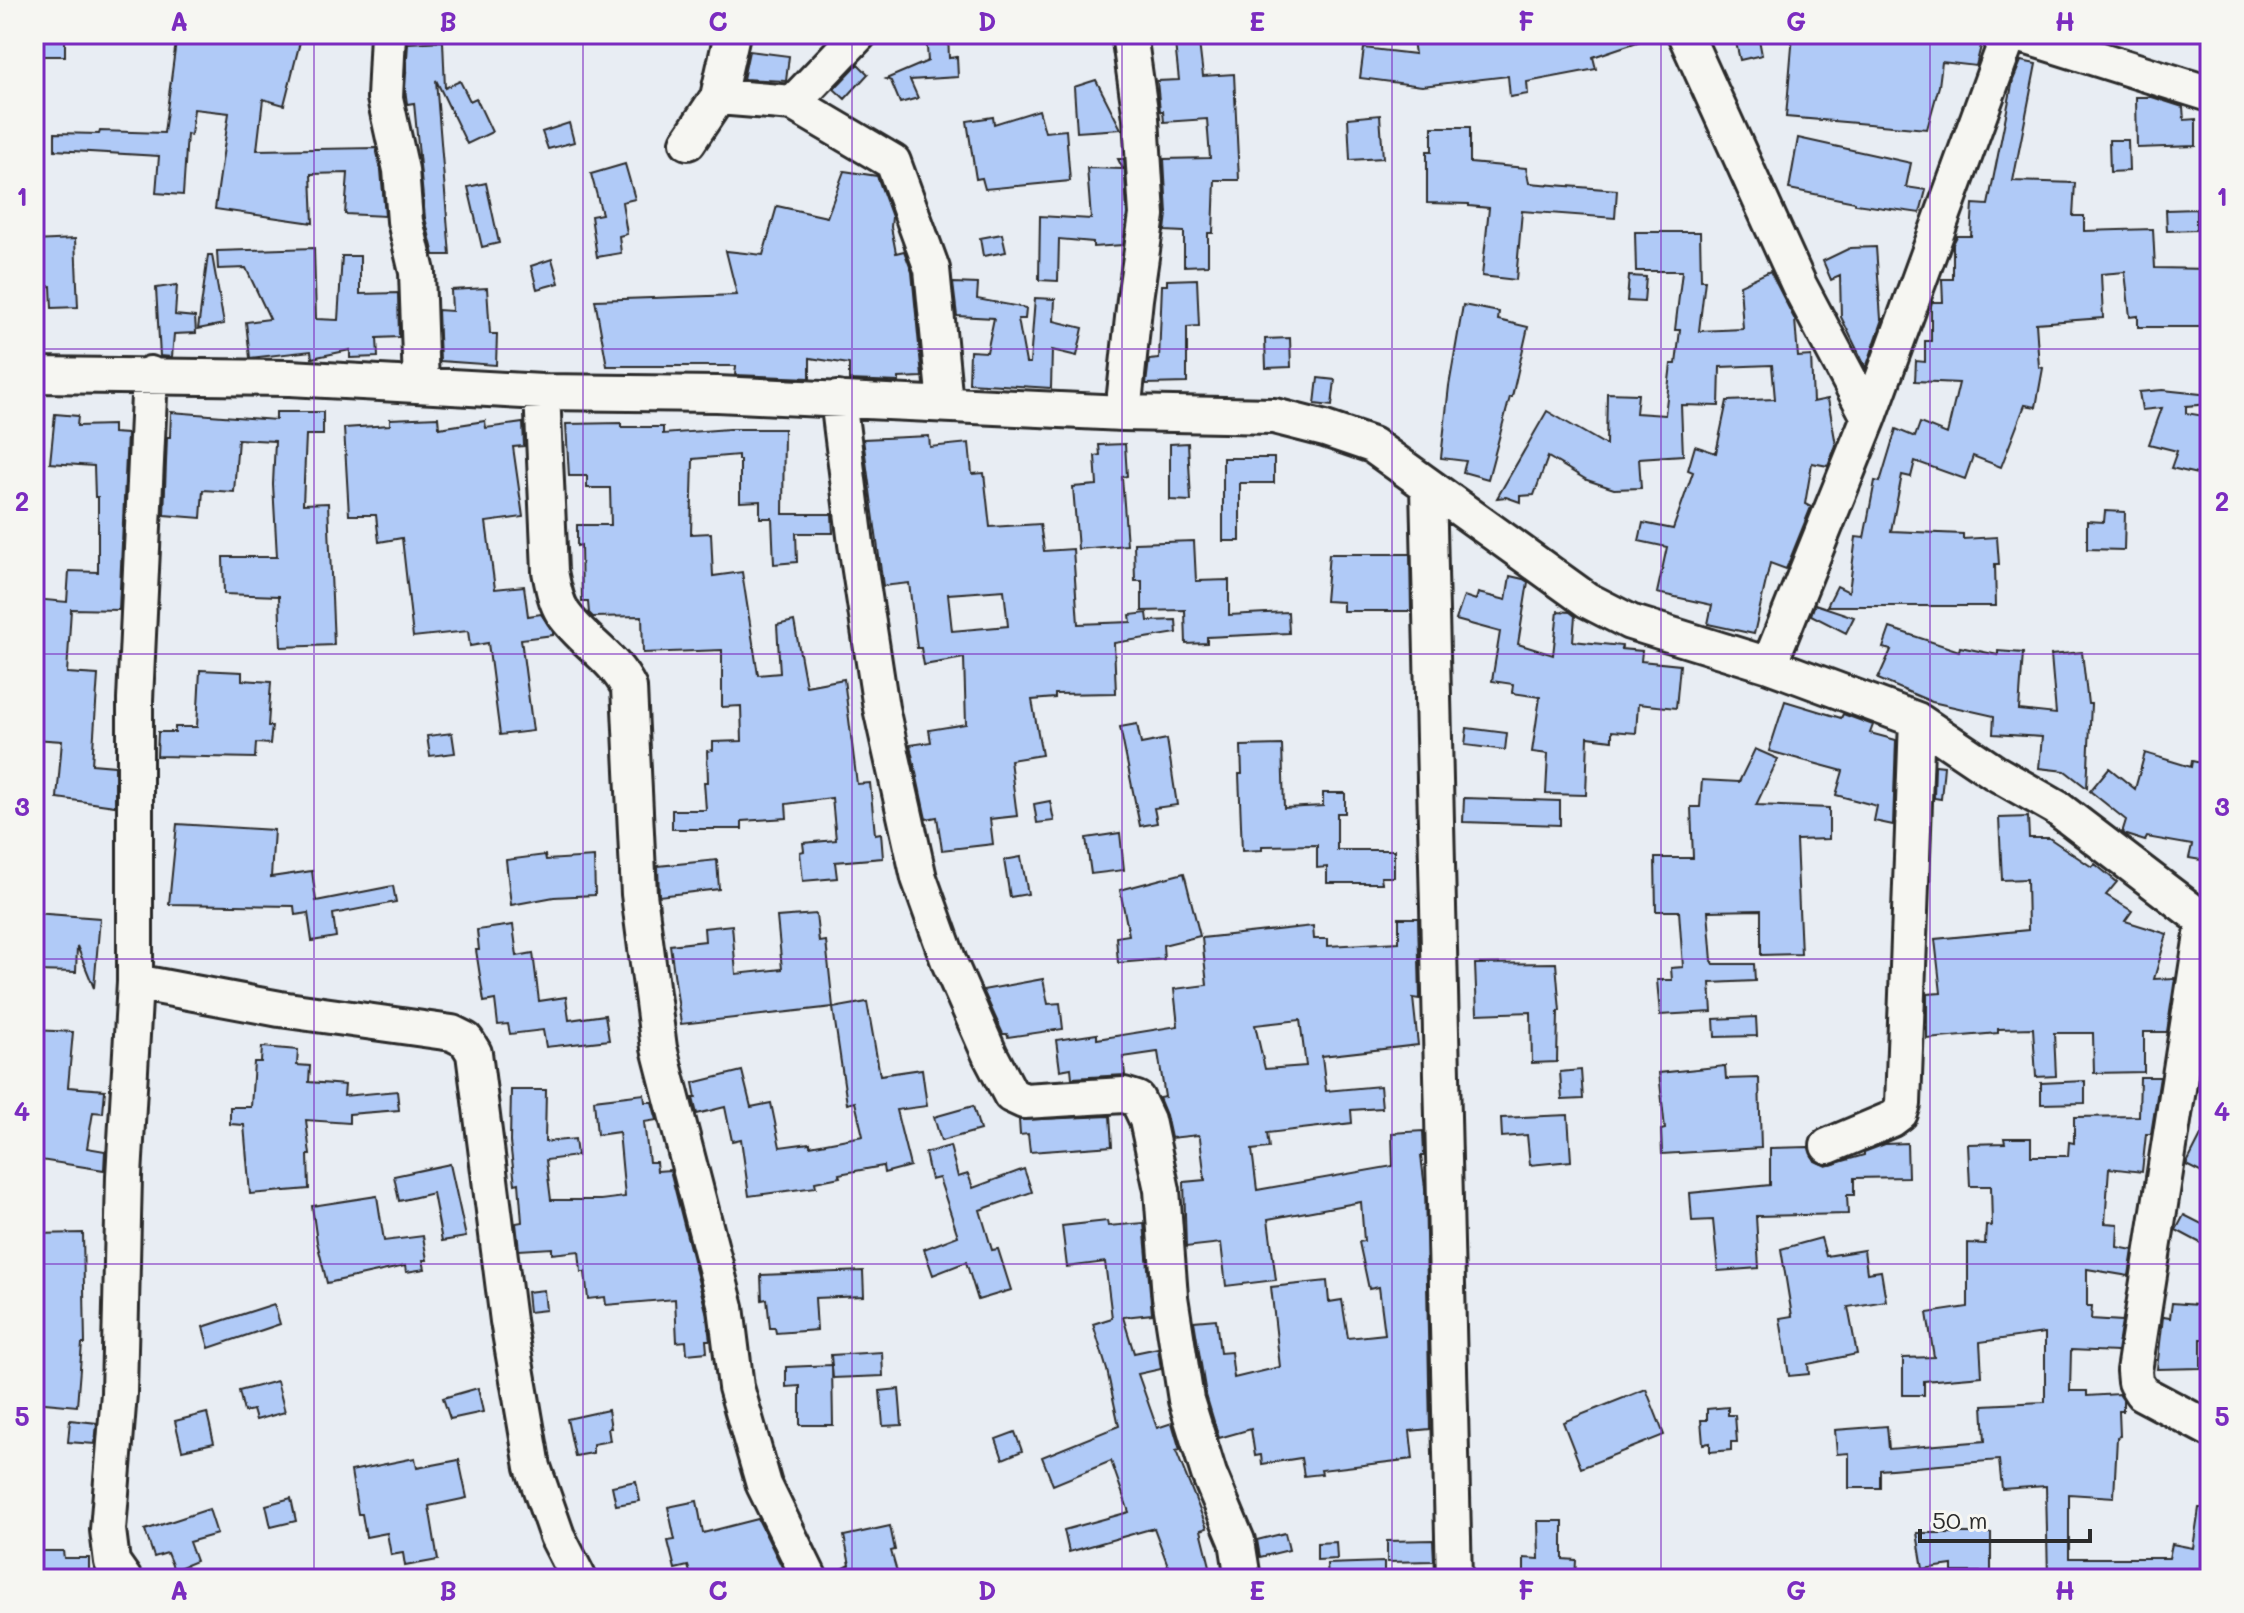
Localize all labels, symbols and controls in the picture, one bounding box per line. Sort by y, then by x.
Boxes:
text: A [170,4,188,38]
text: B [439,4,457,38]
text: C [708,4,728,38]
text: D [978,4,996,38]
text: E [1249,4,1265,38]
text: F [1518,4,1534,38]
text: G [1786,4,1806,38]
text: H [2055,4,2075,38]
text: 1 [16,179,28,213]
text: 1 [2216,179,2228,213]
text: 2 [15,484,29,518]
text: 2 [2215,484,2229,518]
text: 3 [14,789,30,823]
text: 3 [2214,789,2230,823]
text: 4 [14,1094,30,1128]
text: 4 [2214,1094,2230,1128]
text: 5 [14,1399,30,1433]
text: 5 [2214,1399,2230,1433]
scale bar [1920,1493,2090,1543]
text: 50 m [1932,1504,1988,1535]
text: A [170,1573,188,1607]
text: B [439,1573,457,1607]
text: C [708,1573,728,1607]
text: D [978,1573,996,1607]
text: E [1249,1573,1265,1607]
text: F [1518,1573,1534,1607]
text: G [1786,1573,1806,1607]
text: H [2055,1573,2075,1607]

